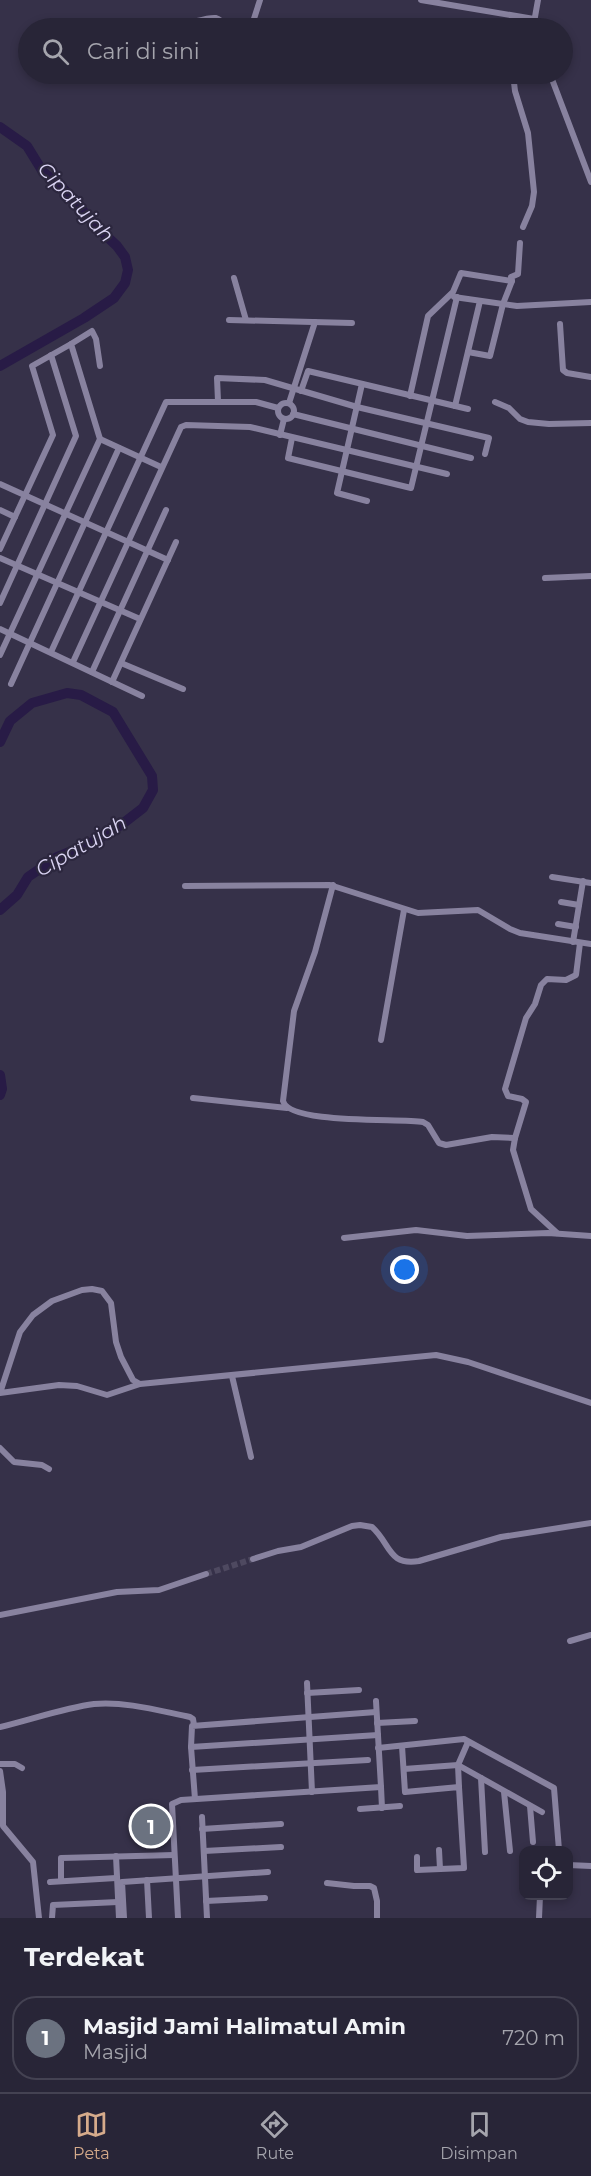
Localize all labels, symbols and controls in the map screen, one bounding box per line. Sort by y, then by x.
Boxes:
search box [18,18,573,84]
icon: search [39,35,72,68]
text: Cari di sini [87,38,200,65]
water label: Cipatujah [33,157,119,247]
water label: Cipatujah [31,810,131,882]
your location [390,1255,419,1284]
pin: 1 [132,1804,170,1848]
map controls [519,1846,573,1900]
button: locate [519,1846,573,1900]
text: Terdekat [24,1941,145,1973]
text: Masjid Jami Halimatul Amin [83,2013,406,2040]
text: 1 [42,2026,49,2050]
text: 720 m [502,2026,565,2050]
text: Masjid [83,2040,148,2064]
tab: Peta [73,2108,110,2163]
tab: Rute [256,2108,294,2163]
tab: Disimpan [440,2108,518,2163]

